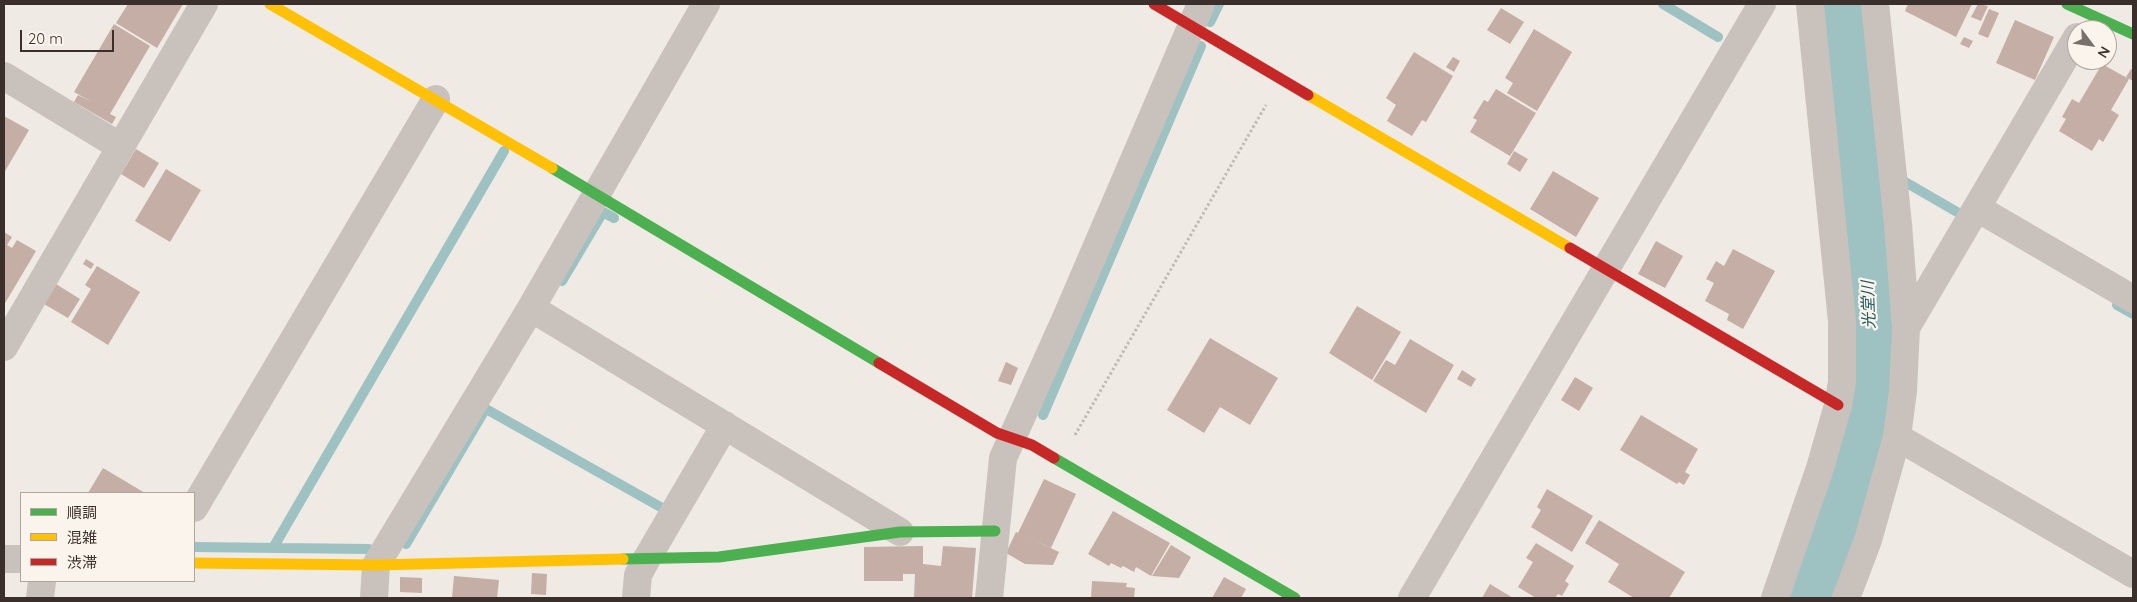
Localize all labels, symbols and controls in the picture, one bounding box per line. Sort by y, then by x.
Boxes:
scale bar [22,20,116,52]
north arrow [2067,20,2117,70]
text: 20 m [28,29,63,48]
text: N [2094,43,2114,61]
water label: 光堂川 [1859,281,1879,329]
legend [20,492,195,582]
text: 順調 [67,503,97,522]
text: 混雑 [67,528,97,547]
text: 渋滞 [67,553,97,572]

